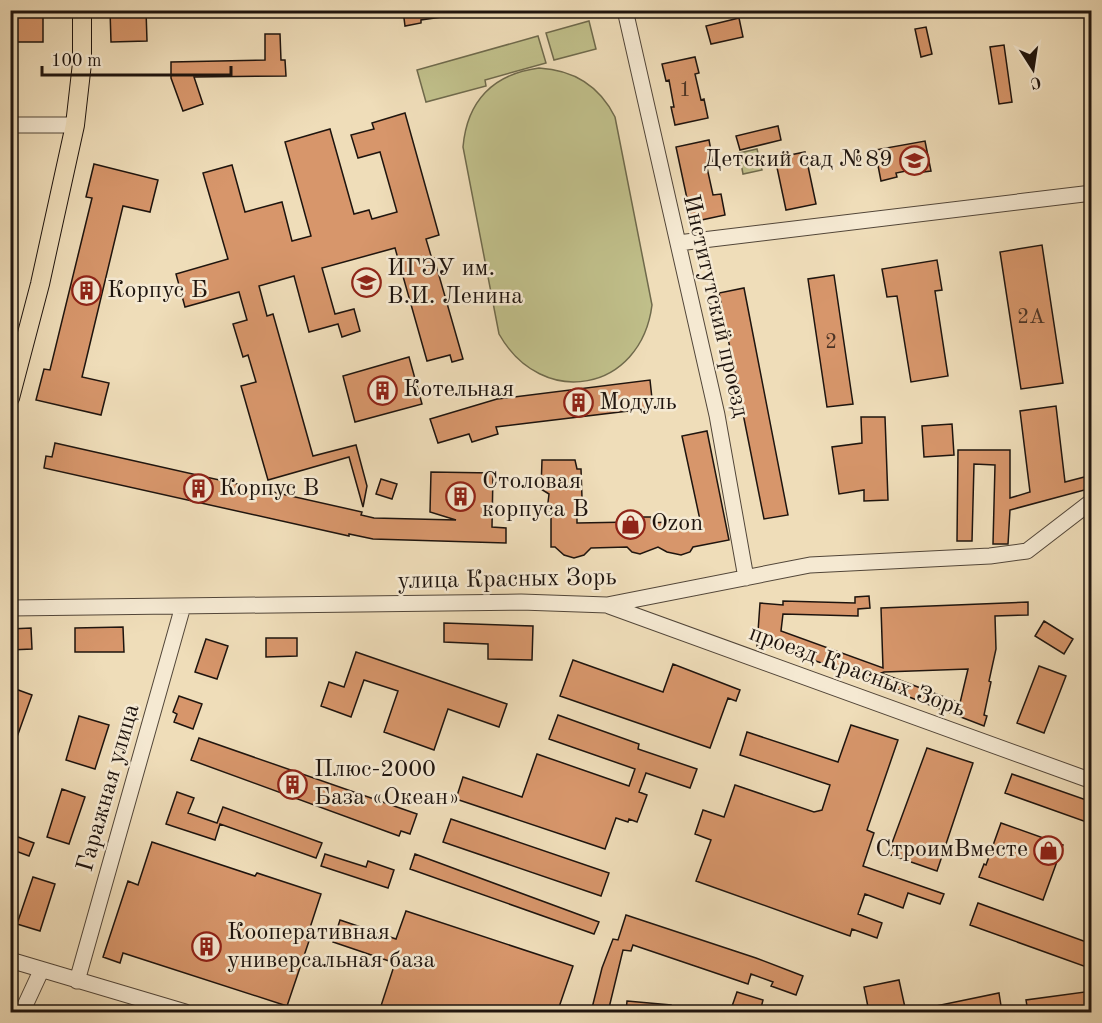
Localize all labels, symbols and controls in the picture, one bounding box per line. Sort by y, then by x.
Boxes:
scale bar [42,39,231,77]
north arrow [1003,39,1063,99]
text: 100 m [51,52,102,70]
text: С [1029,73,1043,91]
house number: 1 [679,80,691,101]
school or university icon: Детский сад №89 [898,144,930,176]
place label: Детский сад №89 [704,148,893,172]
street label: Институтский проезд [678,192,752,420]
place label: ИГЭУ им. В.И. Ленина [387,257,523,309]
school or university icon: ИГЭУ им. В.И. Ленина [350,267,382,299]
building icon: Корпус Б [70,275,102,307]
place label: Корпус Б [107,279,208,303]
house number: 2А [1017,307,1045,328]
house number: 2 [825,332,837,353]
building icon: Котельная [366,374,398,406]
place label: Котельная [403,378,514,402]
building icon: Модуль [562,387,594,419]
place label: Модуль [599,391,677,415]
place label: Столовая корпуса В [482,470,589,522]
building icon: Корпус В [182,473,214,505]
place label: Корпус В [219,477,319,501]
building icon: Столовая корпуса В [445,480,477,512]
shop icon: Ozon [614,508,646,540]
place label: Ozon [651,512,703,536]
street label: улица Красных Зорь [397,566,617,594]
street label: проезд Красных Зорь [746,622,968,722]
street label: Гаражная улица [74,701,144,875]
place label: Плюс-2000 База «Океан» [314,758,460,810]
building icon: Плюс-2000 База «Океан» [277,768,309,800]
shop icon: СтроимВместе [1033,834,1065,866]
place label: СтроимВместе [875,838,1028,862]
place label: Кооперативная универсальная база [227,921,436,973]
building icon: Кооперативная универсальная база [190,931,222,963]

